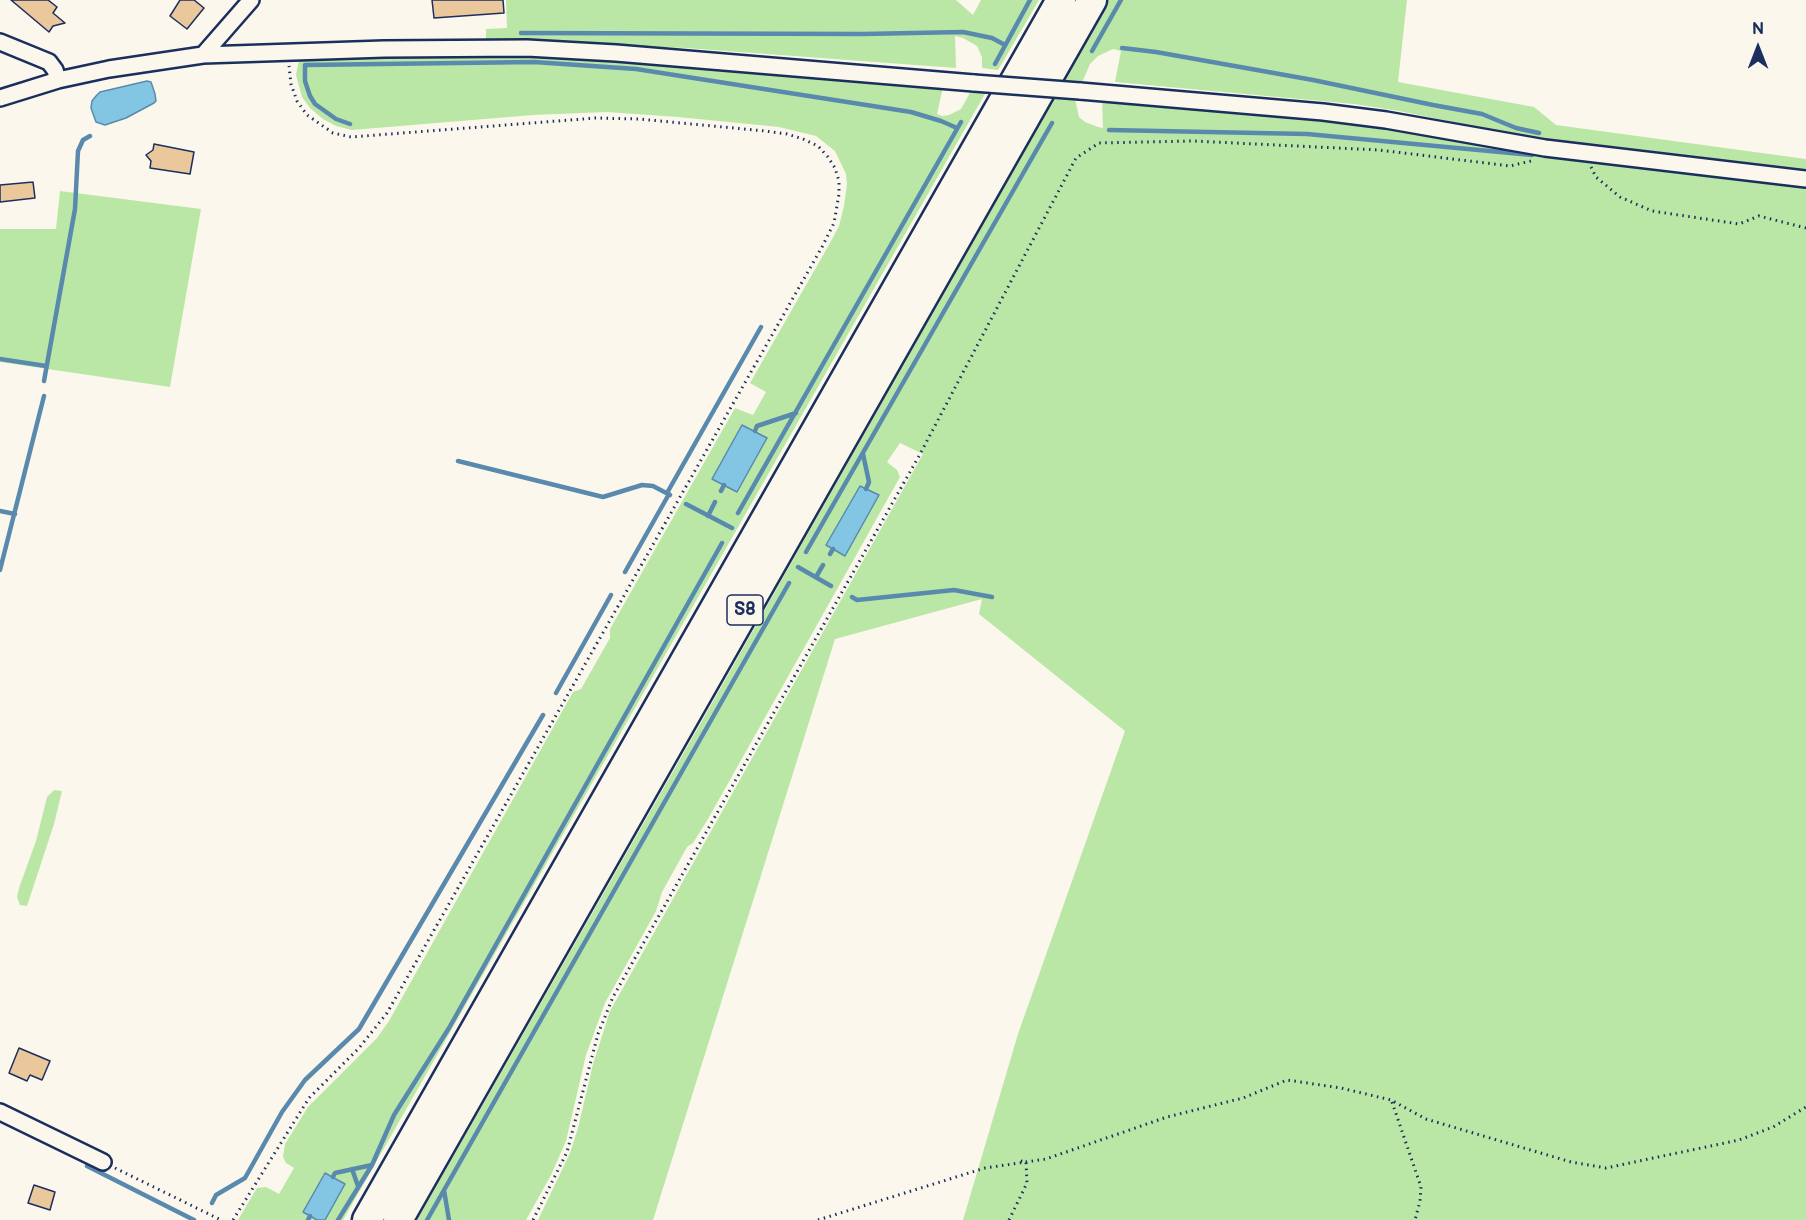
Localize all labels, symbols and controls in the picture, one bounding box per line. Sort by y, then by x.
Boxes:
north arrow [1728,18,1788,78]
text: N [1752,20,1764,39]
road number: S8 [727,595,763,625]

